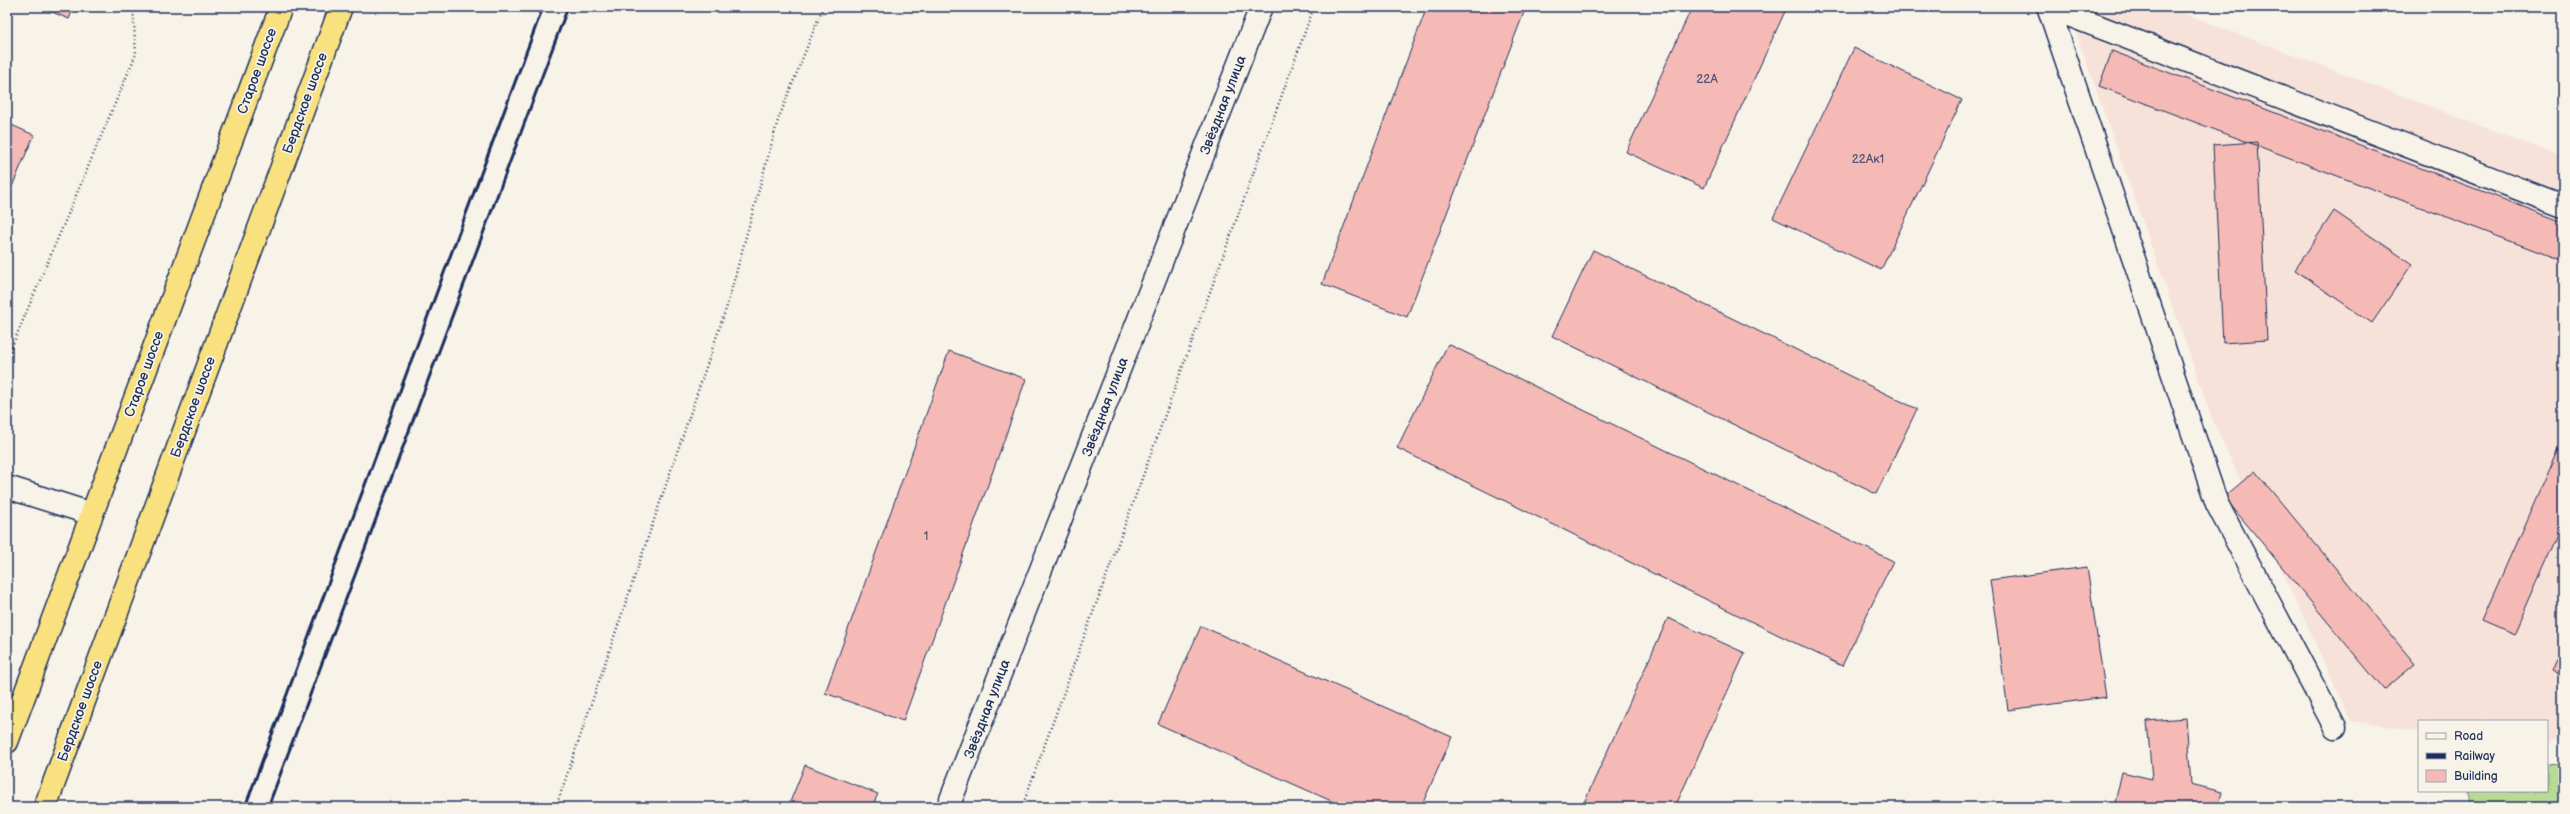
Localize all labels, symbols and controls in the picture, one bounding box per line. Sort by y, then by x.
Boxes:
street label: Старое шоссе [234,25,281,116]
street label: Бердское шоссе [279,50,331,156]
street label: Звёздная улица [1196,52,1250,157]
house number: 22А [1696,72,1718,87]
house number: 22Ак1 [1852,152,1884,167]
street label: Старое шоссе [121,328,168,419]
street label: Бердское шоссе [167,354,219,460]
street label: Звёздная улица [1078,354,1132,459]
house number: 1 [924,529,928,544]
street label: Звёздная улица [960,656,1014,761]
street label: Бердское шоссе [54,658,106,764]
legend [2418,720,2548,792]
text: Road [2454,729,2483,744]
text: Railway [2454,749,2496,764]
text: Building [2454,769,2498,784]

